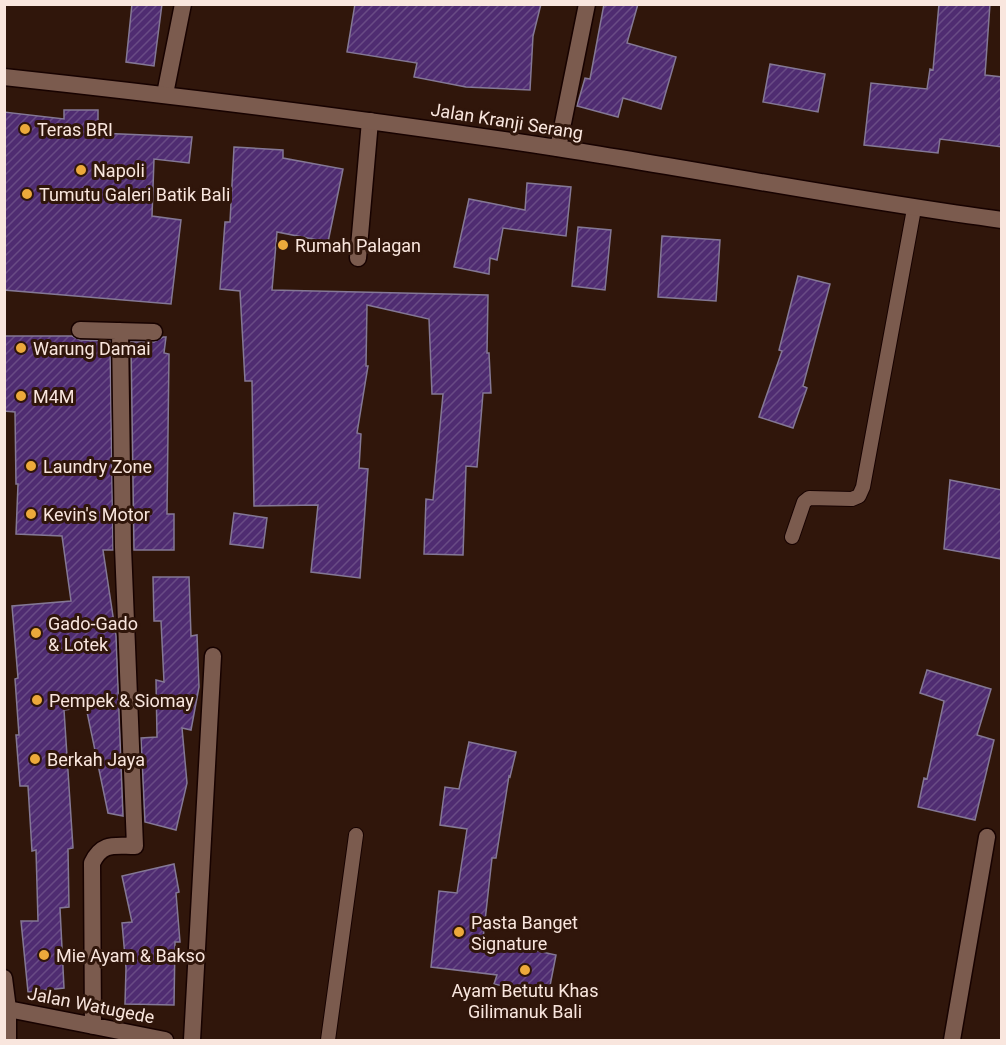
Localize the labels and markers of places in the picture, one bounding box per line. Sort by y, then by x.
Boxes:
place label: Teras BRI [37,119,113,140]
marker: Teras BRI [18,122,32,136]
place label: Napoli [93,160,145,181]
marker: Napoli [74,163,88,177]
place label: Tumutu Galeri Batik Bali [39,184,230,205]
marker: Tumutu Galeri Batik Bali [20,187,34,201]
place label: Rumah Palagan [295,235,421,256]
marker: Rumah Palagan [276,238,290,252]
place label: Warung Damai [33,338,151,359]
marker: Warung Damai [14,341,28,355]
place label: M4M [33,386,75,407]
marker: M4M [14,389,28,403]
place label: Laundry Zone [43,456,152,477]
marker: Laundry Zone [24,459,38,473]
place label: Kevin's Motor [43,504,150,525]
marker: Kevin's Motor [24,507,38,521]
place label: Gado-Gado & Lotek [48,613,138,655]
marker: Gado-Gado & Lotek [29,626,43,640]
place label: Pempek & Siomay [49,690,194,711]
marker: Pempek & Siomay [30,693,44,707]
place label: Berkah Jaya [47,749,145,770]
marker: Berkah Jaya [28,752,42,766]
place label: Pasta Banget Signature [471,912,578,954]
marker: Pasta Banget Signature [452,925,466,939]
place label: Mie Ayam & Bakso [56,945,205,966]
marker: Mie Ayam & Bakso [37,948,51,962]
marker: Ayam Betutu Khas Gilimanuk Bali [518,963,532,977]
place label: Ayam Betutu Khas Gilimanuk Bali [452,980,598,1022]

